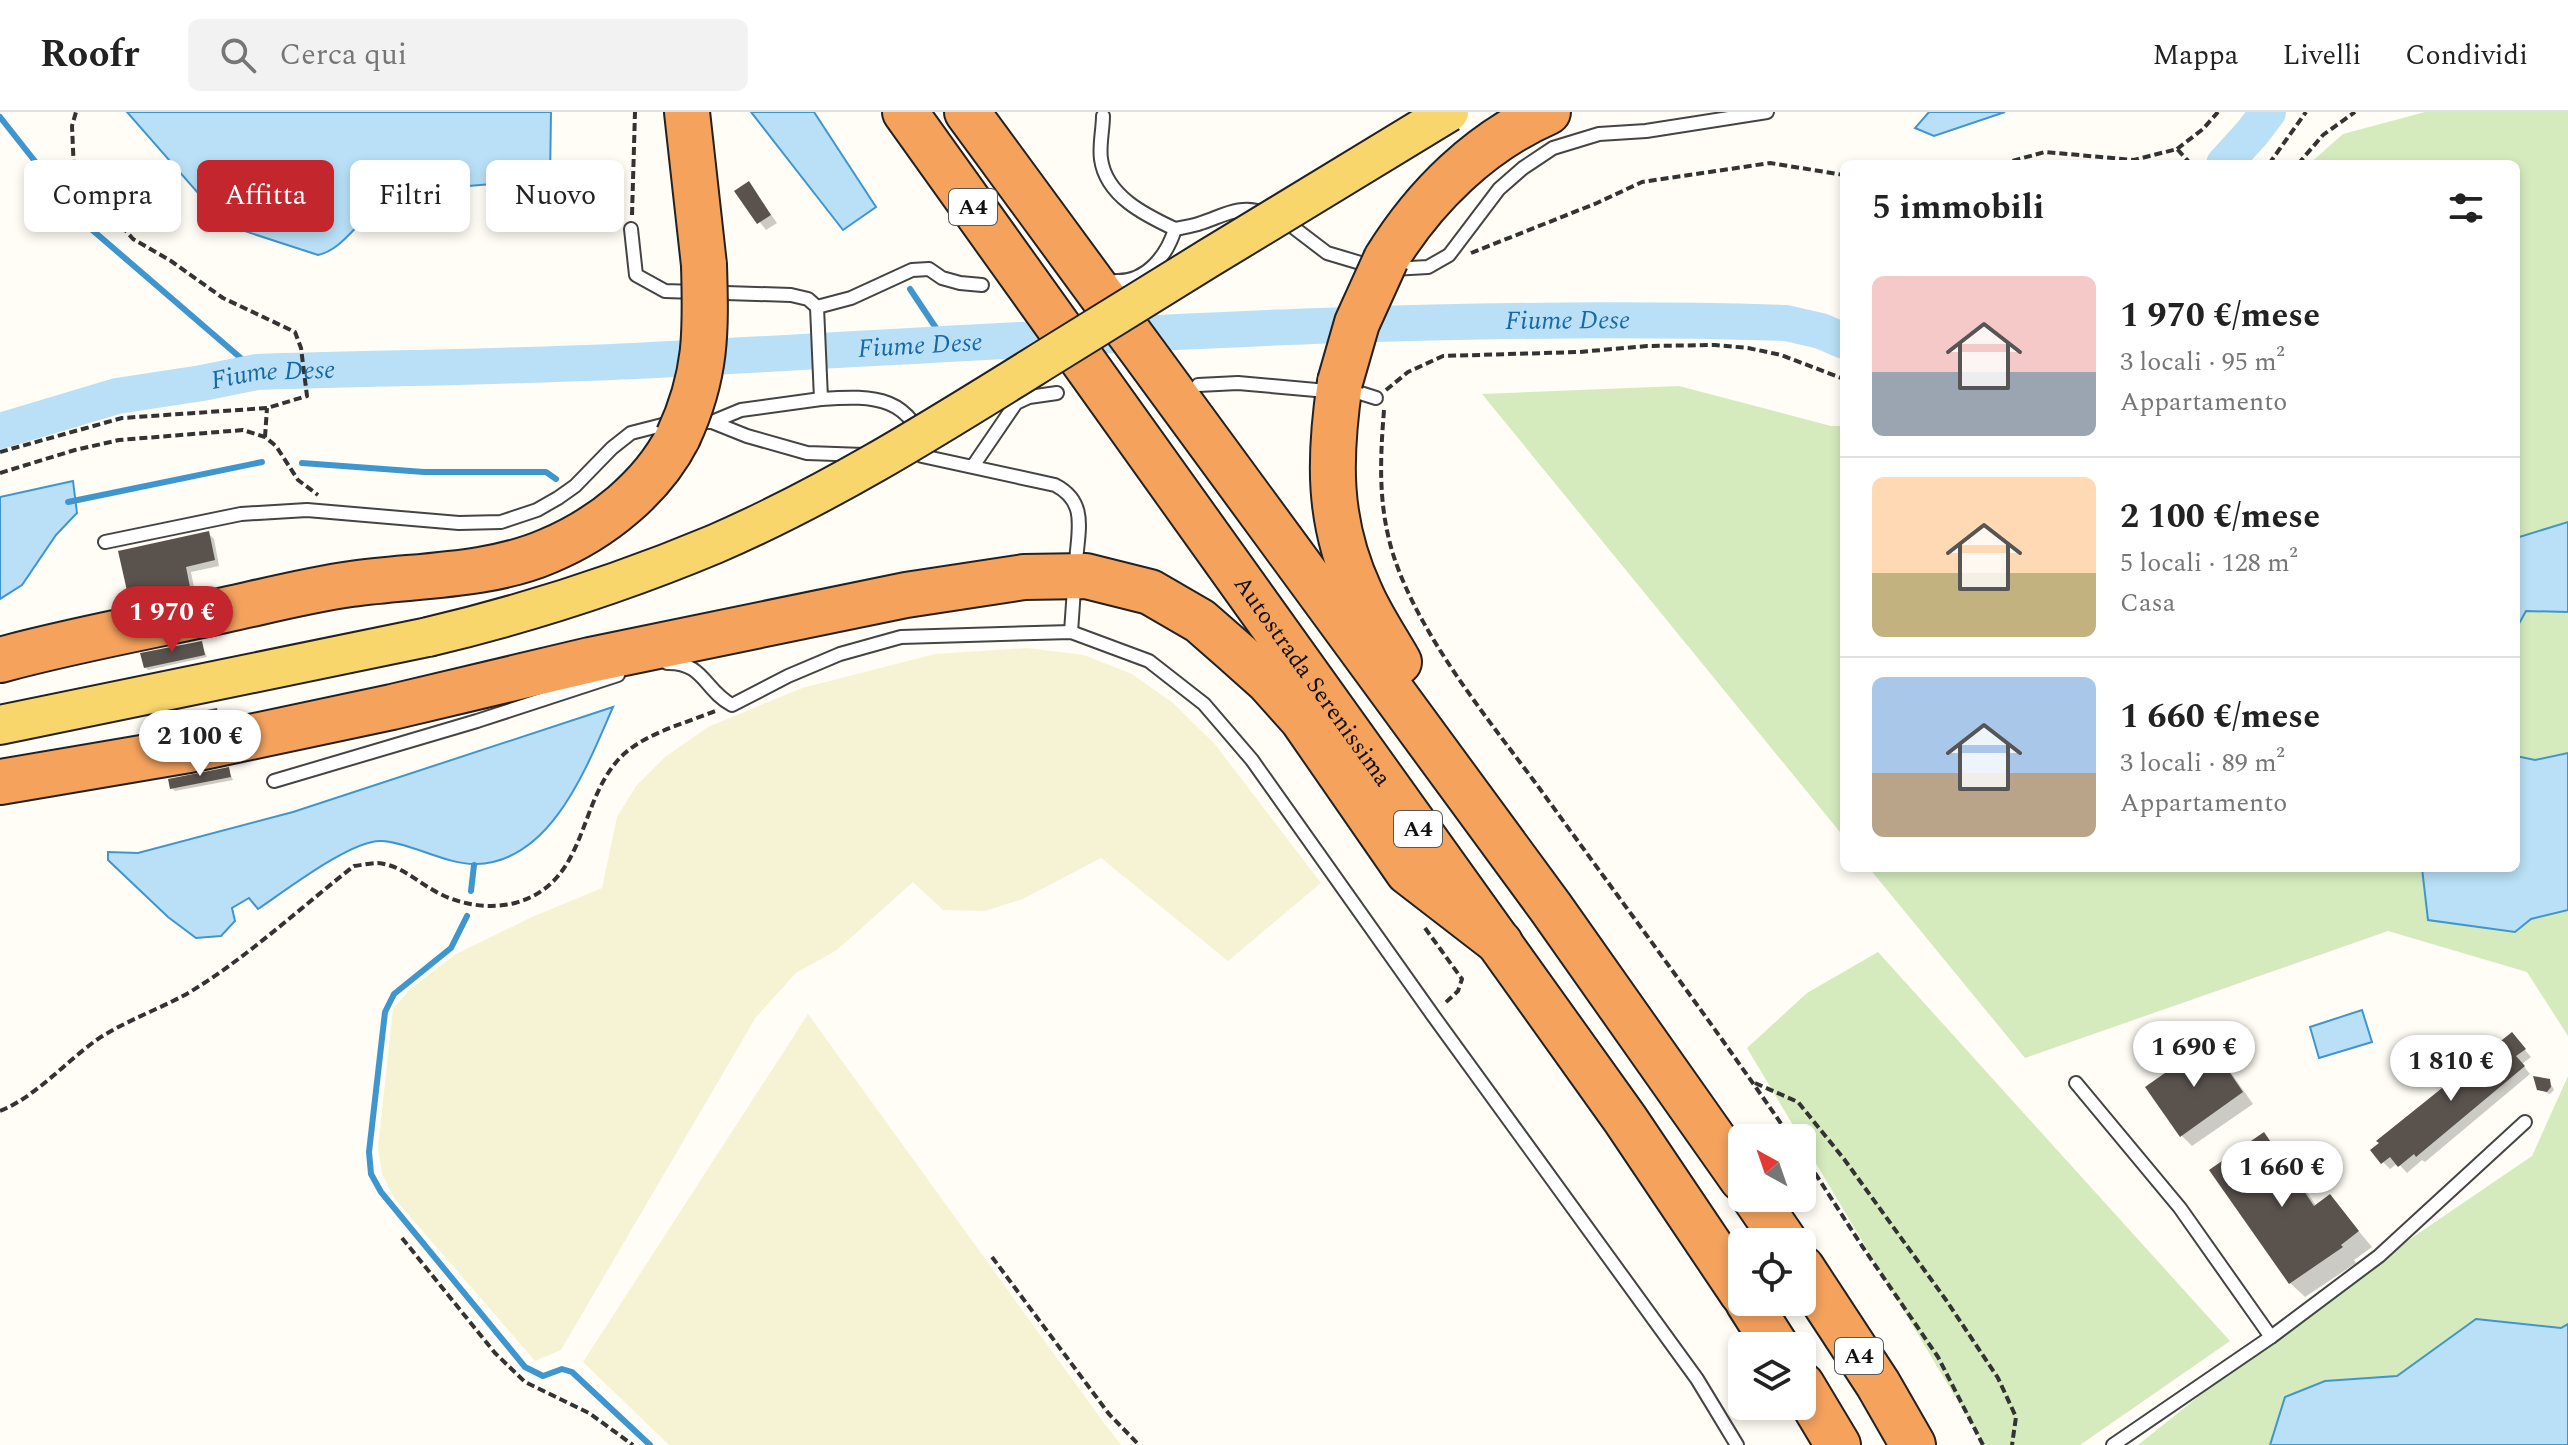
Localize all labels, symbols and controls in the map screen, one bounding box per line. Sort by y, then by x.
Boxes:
search box [188,19,748,91]
text: Roofr [40,26,140,84]
text: Cerca qui [280,32,407,78]
icon: search [216,33,260,77]
text: Mappa [2152,34,2239,77]
text: Livelli [2283,34,2361,77]
text: Condividi [2405,34,2528,77]
chip: Compra [24,160,181,232]
chip: Affitta [197,160,334,232]
chip: Filtri [350,160,470,232]
chip: Nuovo [486,160,624,232]
text: 5 immobili [1872,182,2044,234]
icon: filters [2444,186,2488,230]
road number: A4 [949,189,997,225]
text: 1 970 €/mese [2120,290,2320,342]
water label: Fiume Dese [1505,300,1630,341]
icon: home [1936,308,2032,404]
water label: Fiume Dese [857,322,984,369]
text: 3 locali · 95 m² [2120,342,2285,382]
water label: Fiume Dese [207,350,336,401]
text: Appartamento [2120,382,2287,422]
text: 2 100 €/mese [2120,491,2320,543]
icon: home [1936,509,2032,605]
text: 5 locali · 128 m² [2120,543,2298,583]
street label: Autostrada Serenissima [1224,569,1400,794]
text: Casa [2120,583,2176,623]
pin: 1 970 € [98,586,246,654]
text: 1 970 € [129,592,215,632]
text: 1 660 €/mese [2120,691,2320,743]
icon: home [1936,709,2032,805]
pin: 2 100 € [126,710,274,778]
text: 2 100 € [157,716,243,756]
text: 3 locali · 89 m² [2120,743,2285,783]
text: Appartamento [2120,783,2287,823]
road number: A4 [1394,811,1442,847]
pin: 1 690 € [2120,1021,2268,1089]
text: 1 690 € [2151,1027,2237,1067]
pin: 1 810 € [2377,1035,2525,1103]
text: 1 810 € [2408,1041,2494,1081]
north arrow [1728,1124,1816,1212]
map controls [1728,1124,1816,1420]
pin: 1 660 € [2208,1141,2356,1209]
text: 1 660 € [2239,1147,2325,1187]
button: locate [1728,1228,1816,1316]
button: layers [1728,1332,1816,1420]
road number: A4 [1835,1338,1883,1374]

